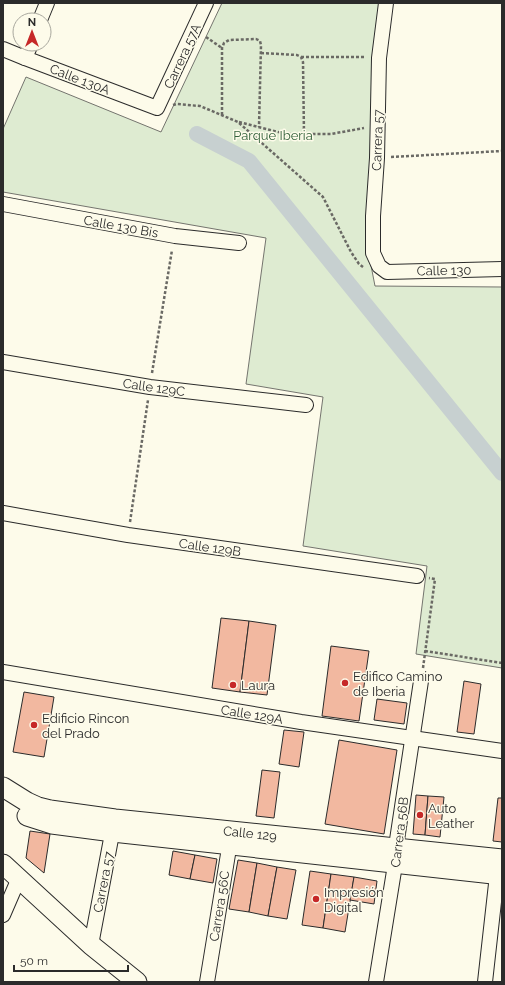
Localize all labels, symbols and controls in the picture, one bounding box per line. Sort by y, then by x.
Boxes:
north arrow [12,12,52,52]
text: N [28,16,36,29]
street label: Carrera 57A [161,21,204,91]
street label: Calle 130A [48,61,112,98]
street label: Carrera 57 [369,109,386,171]
park label: Parque Iberia [233,128,313,143]
street label: Calle 130 Bis [82,213,159,240]
street label: Calle 130 [417,263,471,278]
street label: Calle 129C [122,376,186,399]
street label: Calle 129B [178,536,242,559]
place label: Edifico Camino de Iberia [353,669,443,699]
place label: Laura [241,678,275,693]
marker: Edifico Camino de Iberia [340,678,350,688]
marker: Laura [228,680,238,690]
street label: Calle 129A [220,702,284,727]
place label: Edificio Rincon del Prado [42,711,129,741]
marker: Edificio Rincon del Prado [29,720,39,730]
street label: Carrera 56B [388,796,411,868]
place label: Auto Leather [428,801,475,831]
marker: Auto Leather [415,810,425,820]
street label: Calle 129 [222,823,278,844]
street label: Carrera 57 [90,850,117,914]
street label: Carrera 56C [207,870,232,942]
place label: Impresión Digital [324,885,384,915]
marker: Impresión Digital [311,894,321,904]
scale bar [14,947,128,973]
text: 50 m [20,954,48,968]

